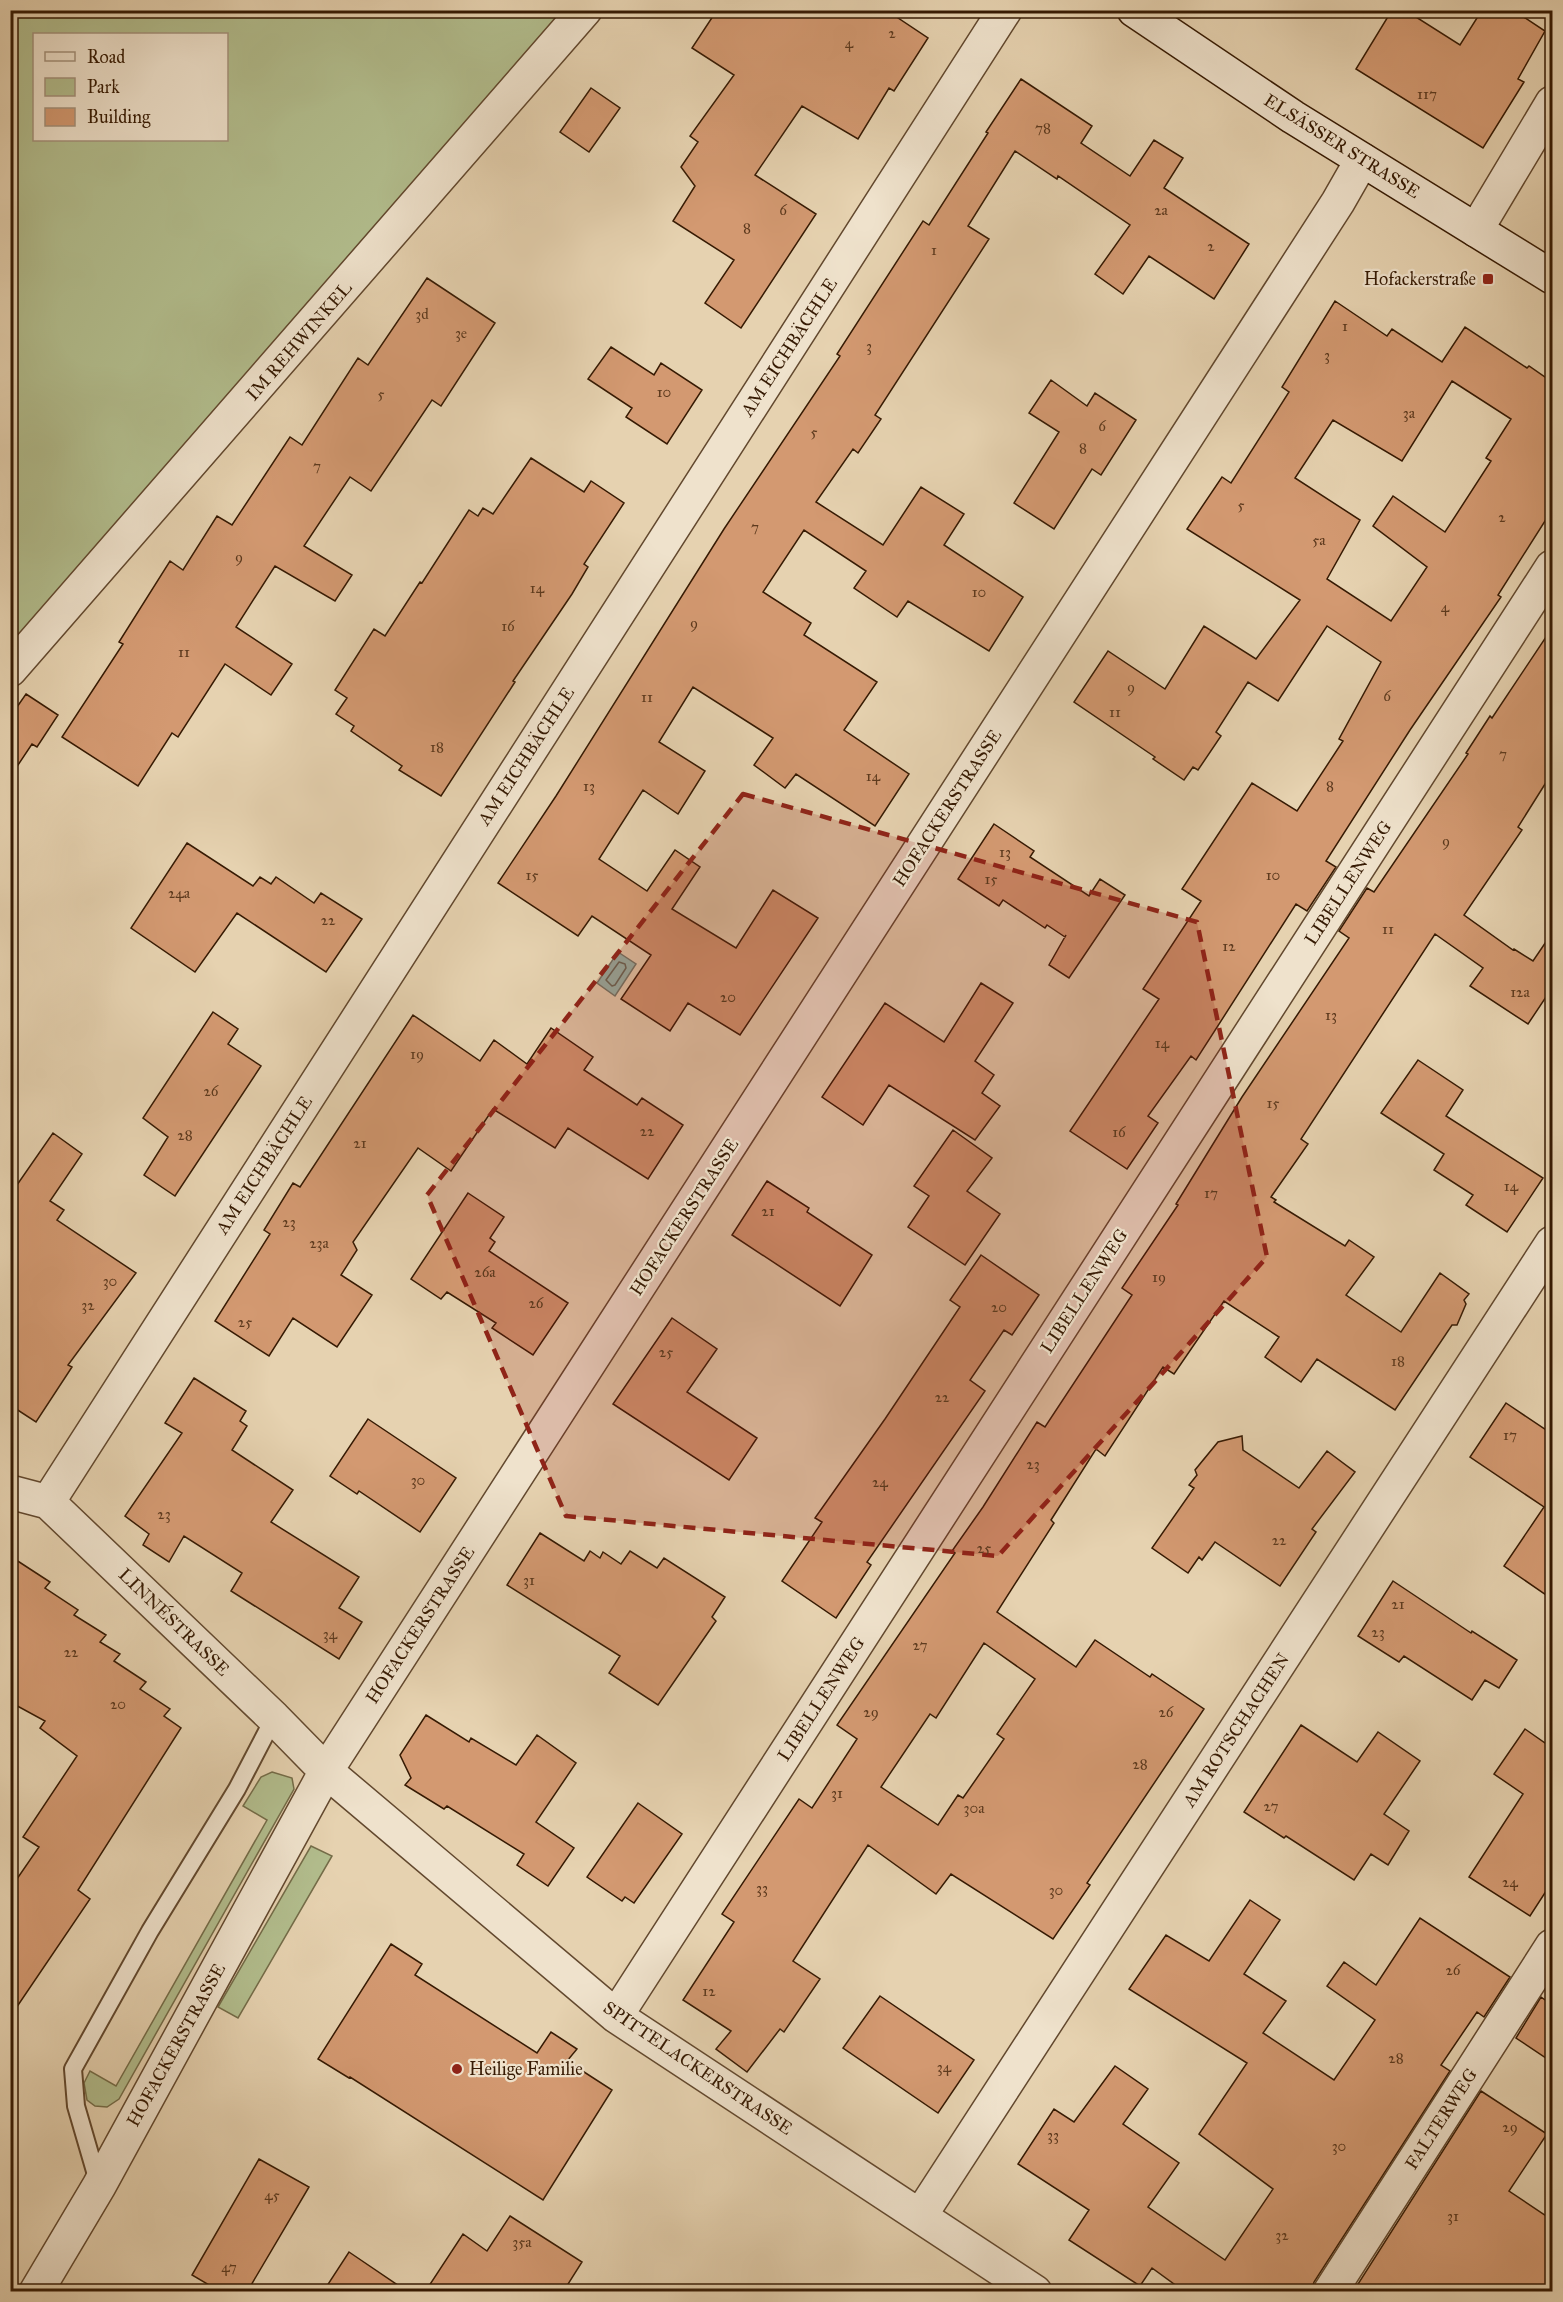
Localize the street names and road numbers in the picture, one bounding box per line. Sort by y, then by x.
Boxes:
street label: ELSÄSSER STRASSE [1260,89,1424,203]
street label: AM EICHBÄCHLE [736,274,842,421]
street label: IM REHWINKEL [241,277,357,405]
street label: AM EICHBÄCHLE [473,683,579,830]
street label: HOFACKERSTRASSE [888,725,1006,891]
street label: LIBELLENWEG [1300,817,1396,949]
street label: AM EICHBÄCHLE [211,1092,317,1239]
street label: HOFACKERSTRASSE [625,1134,743,1300]
street label: LIBELLENWEG [1036,1225,1132,1357]
street label: HOFACKERSTRASSE [361,1542,479,1708]
street label: LINNÉSTRASSE [114,1562,235,1681]
street label: LIBELLENWEG [773,1633,869,1765]
street label: AM ROTSCHACHEN [1178,1649,1294,1812]
street label: HOFACKERSTRASSE [122,1959,230,2130]
street label: SPITTELACKERSTRASSE [599,1996,797,2140]
street label: FALTERWEG [1400,2064,1482,2174]

